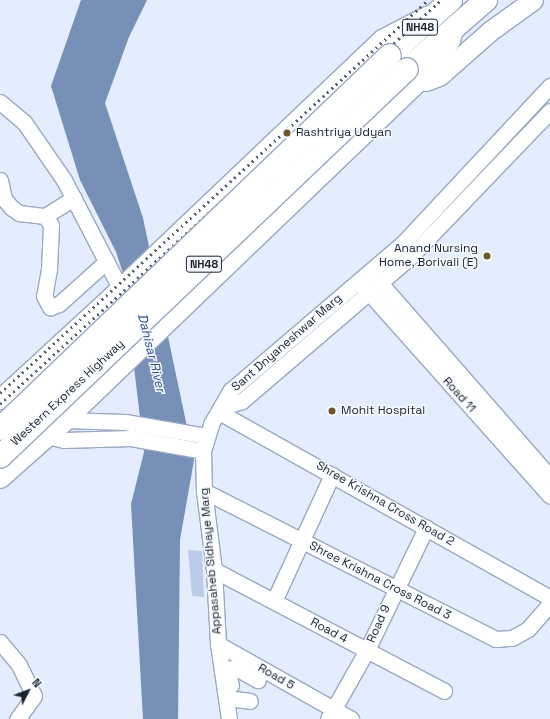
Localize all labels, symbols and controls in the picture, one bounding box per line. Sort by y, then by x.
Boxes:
road number: NH48 [401,18,439,36]
place label: Rashtriya Udyan [296,126,392,140]
marker: Rashtriya Udyan [281,127,293,139]
place label: Anand Nursing Home, Borivali (E) [378,242,478,270]
marker: Anand Nursing Home, Borivali (E) [481,250,493,262]
road number: NH48 [185,255,223,273]
street label: Sant Dnyaneshwar Marg [229,291,345,395]
water label: Dahisar River [134,312,168,394]
street label: Western Express Highway [9,337,127,449]
street label: Road 11 [439,374,479,416]
place label: Mohit Hospital [341,404,425,418]
marker: Mohit Hospital [326,405,338,417]
street label: Shree Krishna Cross Road 2 [313,459,457,549]
street label: Appasaheb Sidhaye Marg [197,487,225,635]
street label: Shree Krishna Cross Road 3 [307,539,453,623]
street label: Road 9 [364,603,394,645]
street label: Road 4 [308,615,350,647]
street label: Road 5 [255,661,297,693]
north arrow [8,671,48,711]
text: N [29,676,45,690]

